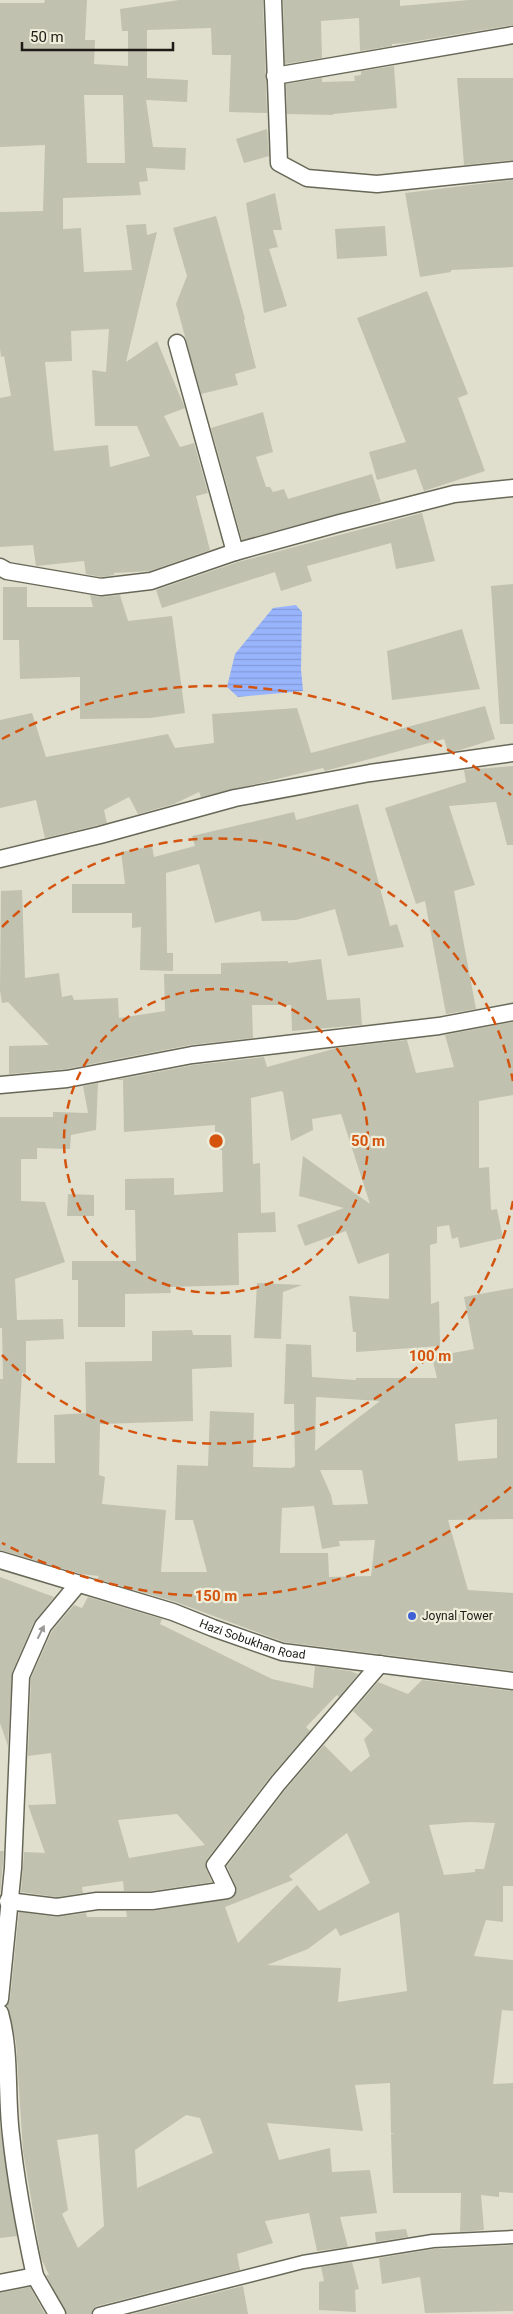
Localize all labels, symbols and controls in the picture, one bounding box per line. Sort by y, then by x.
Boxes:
scale bar [22,20,174,52]
text: 50 m [30,28,64,46]
centre of rings [207,1132,225,1150]
text: 50 m [351,1132,385,1150]
text: 100 m [409,1347,451,1365]
text: 150 m [195,1587,237,1605]
place label: Joynal Tower [422,1609,493,1623]
marker: Joynal Tower [406,1610,418,1622]
street label: Hazi Sobukhan Road [197,1616,306,1662]
one-way arrow [37,1624,45,1639]

